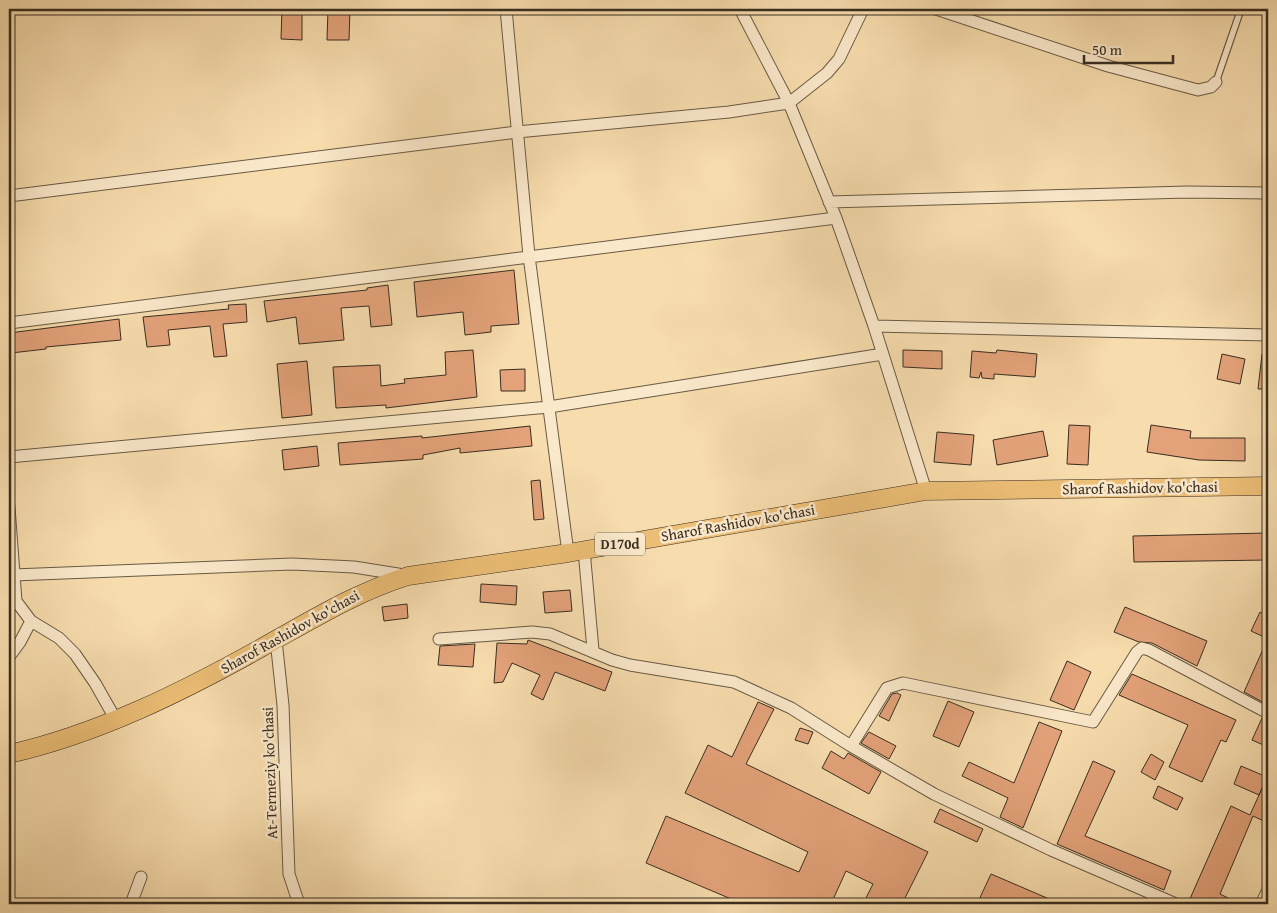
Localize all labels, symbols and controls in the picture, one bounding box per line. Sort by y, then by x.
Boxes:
scale bar [1084,32,1173,64]
text: 50 m [1092,39,1123,60]
street label: Sharof Rashidov ko'chasi [1062,476,1218,499]
street label: Sharof Rashidov ko'chasi [659,499,817,546]
road number: D170d [595,532,645,556]
street label: Sharof Rashidov ko'chasi [216,585,363,679]
street label: At-Termeziy ko'chasi [257,707,282,840]

